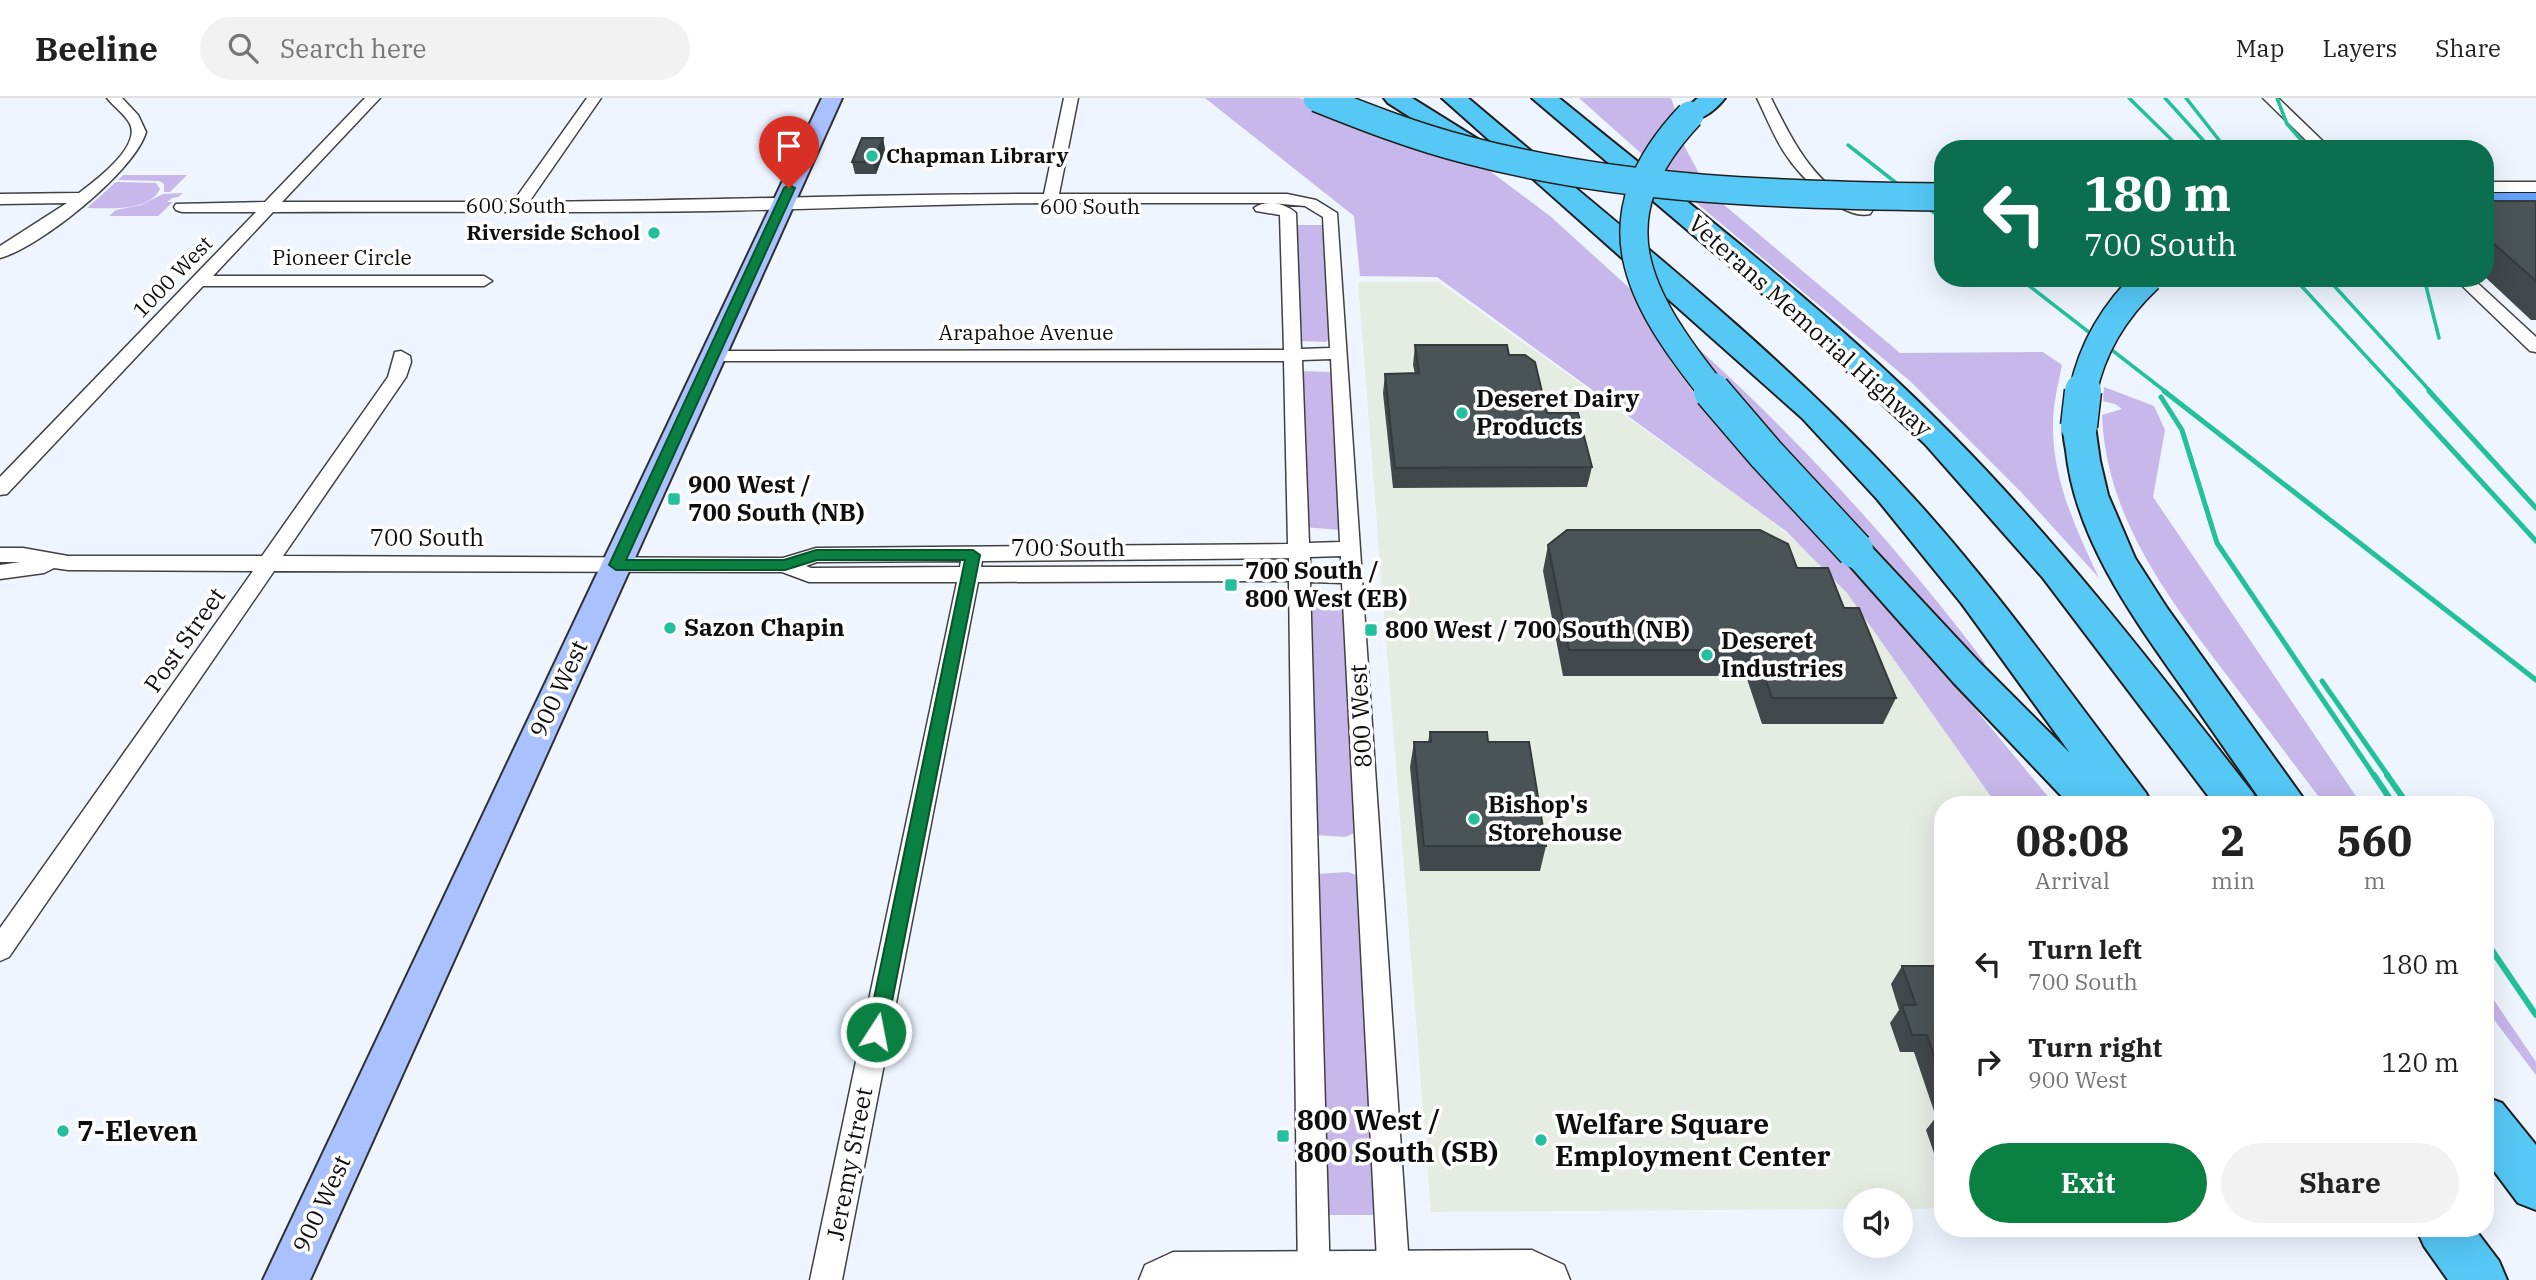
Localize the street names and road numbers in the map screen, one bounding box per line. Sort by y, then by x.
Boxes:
street label: 600 South [466,191,566,219]
street label: 600 South [1040,192,1140,220]
street label: Veterans Memorial Highway [1682,207,1940,444]
street label: 1000 West [126,229,218,323]
street label: Pioneer Circle [272,243,412,271]
street label: Arapahoe Avenue [939,318,1113,346]
street label: 700 South [370,521,484,553]
street label: 700 South [1011,531,1125,563]
street label: Post Street [136,581,232,698]
street label: 900 West [522,635,595,742]
street label: 800 West [1341,663,1379,769]
street label: Jeremy Street [818,1084,880,1243]
street label: 900 West [285,1150,358,1257]

